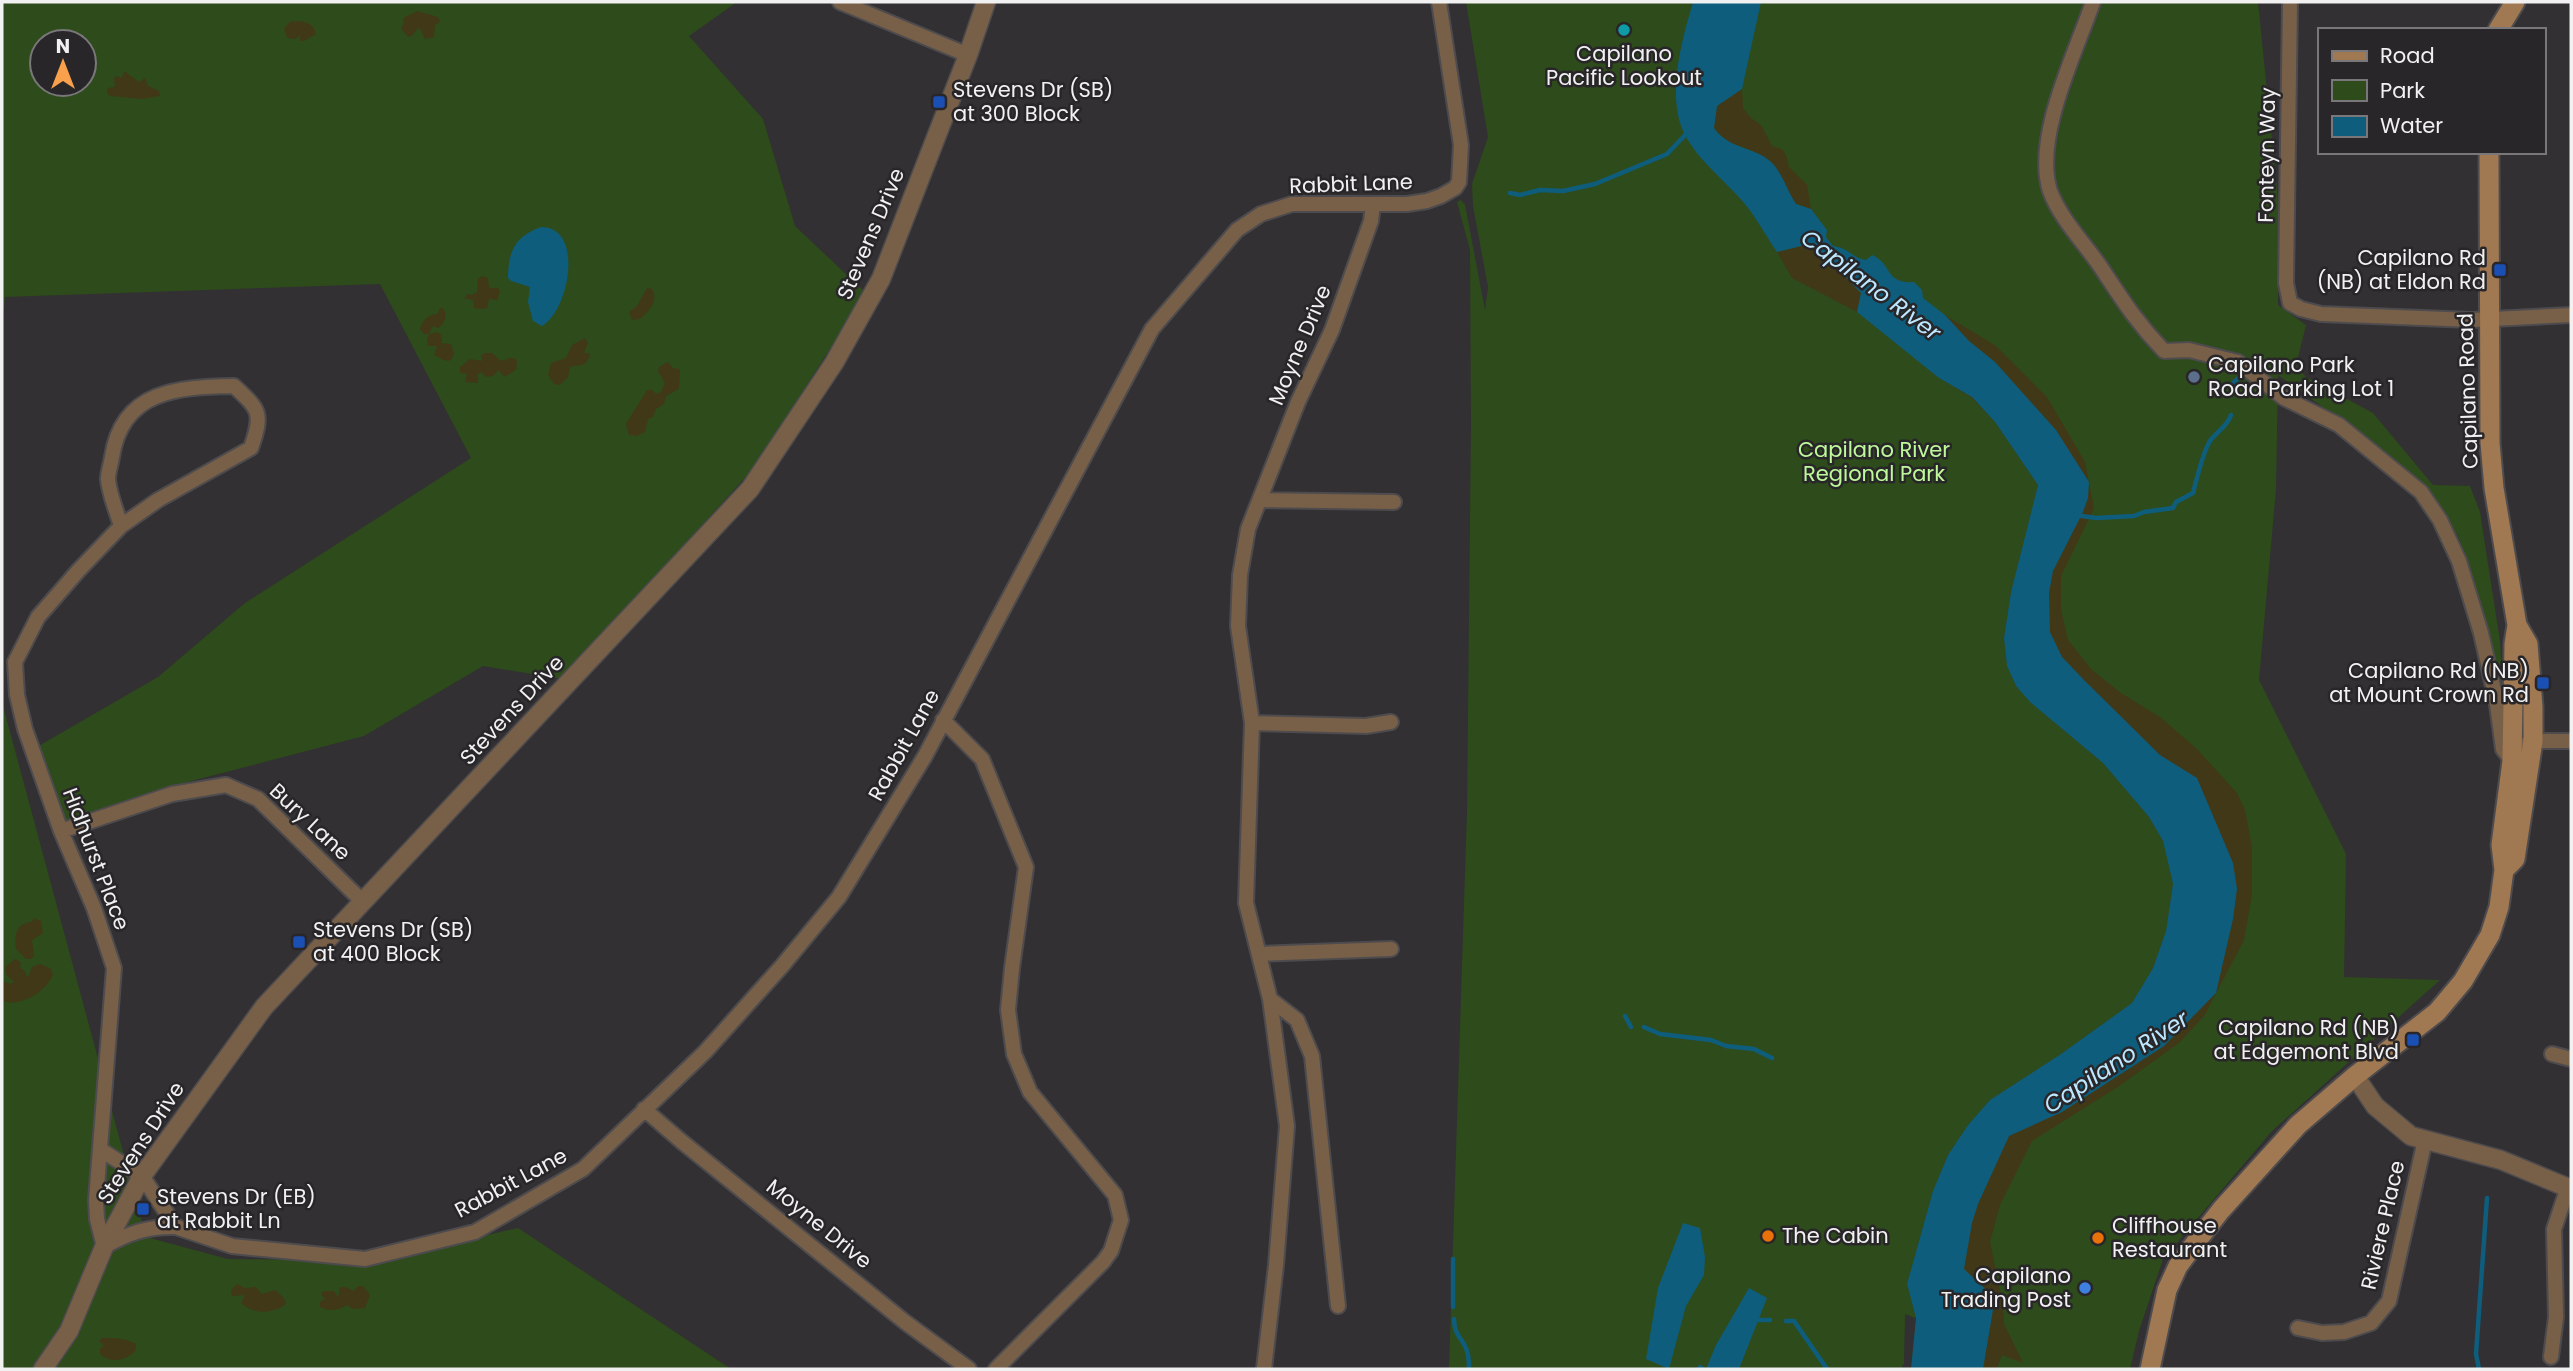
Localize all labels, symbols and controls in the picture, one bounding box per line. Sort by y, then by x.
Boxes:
marker: Capilano Pacific Lookout [1616,22,1632,38]
north arrow [28,28,98,98]
legend [2318,28,2545,154]
text: N [56,33,70,60]
place label: Capilano Pacific Lookout [1546,39,1702,92]
text: Road [2380,41,2435,70]
place label: Stevens Dr (SB) at 300 Block [953,75,1113,128]
text: Park [2380,76,2425,105]
street label: Fonteyn Way [2251,87,2282,223]
marker: Stevens Dr (SB) at 300 Block [931,94,947,110]
text: Water [2380,111,2443,140]
street label: Stevens Drive [830,163,911,304]
street label: Rabbit Lane [1289,167,1413,200]
water label: Capilano River [1795,222,1949,349]
place label: Capilano Rd (NB) at Eldon Rd [2317,243,2486,296]
marker: Capilano Rd (NB) at Eldon Rd [2492,262,2508,278]
street label: Moyne Drive [1261,280,1338,409]
street label: Capilano Road [2450,312,2485,470]
place label: Capilano Park Road Parking Lot 1 [2208,350,2394,403]
marker: Capilano Park Road Parking Lot 1 [2186,369,2202,385]
park label: Capilano River Regional Park [1798,435,1950,488]
street label: Stevens Drive [453,648,570,771]
place label: Capilano Rd (NB) at Mount Crown Rd [2329,656,2529,709]
marker: Capilano Rd (NB) at Mount Crown Rd [2535,675,2551,691]
street label: Rabbit Lane [861,684,946,806]
street label: Bury Lane [263,776,357,867]
street label: Hidhurst Place [56,784,137,934]
place label: Stevens Dr (SB) at 400 Block [313,915,473,968]
marker: Stevens Dr (SB) at 400 Block [291,934,307,950]
water label: Capilano River [2037,1002,2196,1121]
place label: Capilano Rd (NB) at Edgemont Blvd [2214,1013,2399,1066]
marker: Capilano Rd (NB) at Edgemont Blvd [2405,1032,2421,1048]
street label: Stevens Drive [90,1076,191,1210]
street label: Rabbit Lane [449,1141,572,1224]
street label: Riviere Place [2354,1157,2411,1292]
street label: Moyne Drive [760,1172,878,1275]
place label: Stevens Dr (EB) at Rabbit Ln [157,1182,316,1235]
marker: Stevens Dr (EB) at Rabbit Ln [135,1201,151,1217]
place label: Cliffhouse Restaurant [2112,1211,2227,1264]
place label: The Cabin [1782,1221,1889,1250]
marker: The Cabin [1760,1228,1776,1244]
marker: Cliffhouse Restaurant [2090,1230,2106,1246]
place label: Capilano Trading Post [1941,1261,2071,1314]
marker: Capilano Trading Post [2077,1280,2093,1296]

